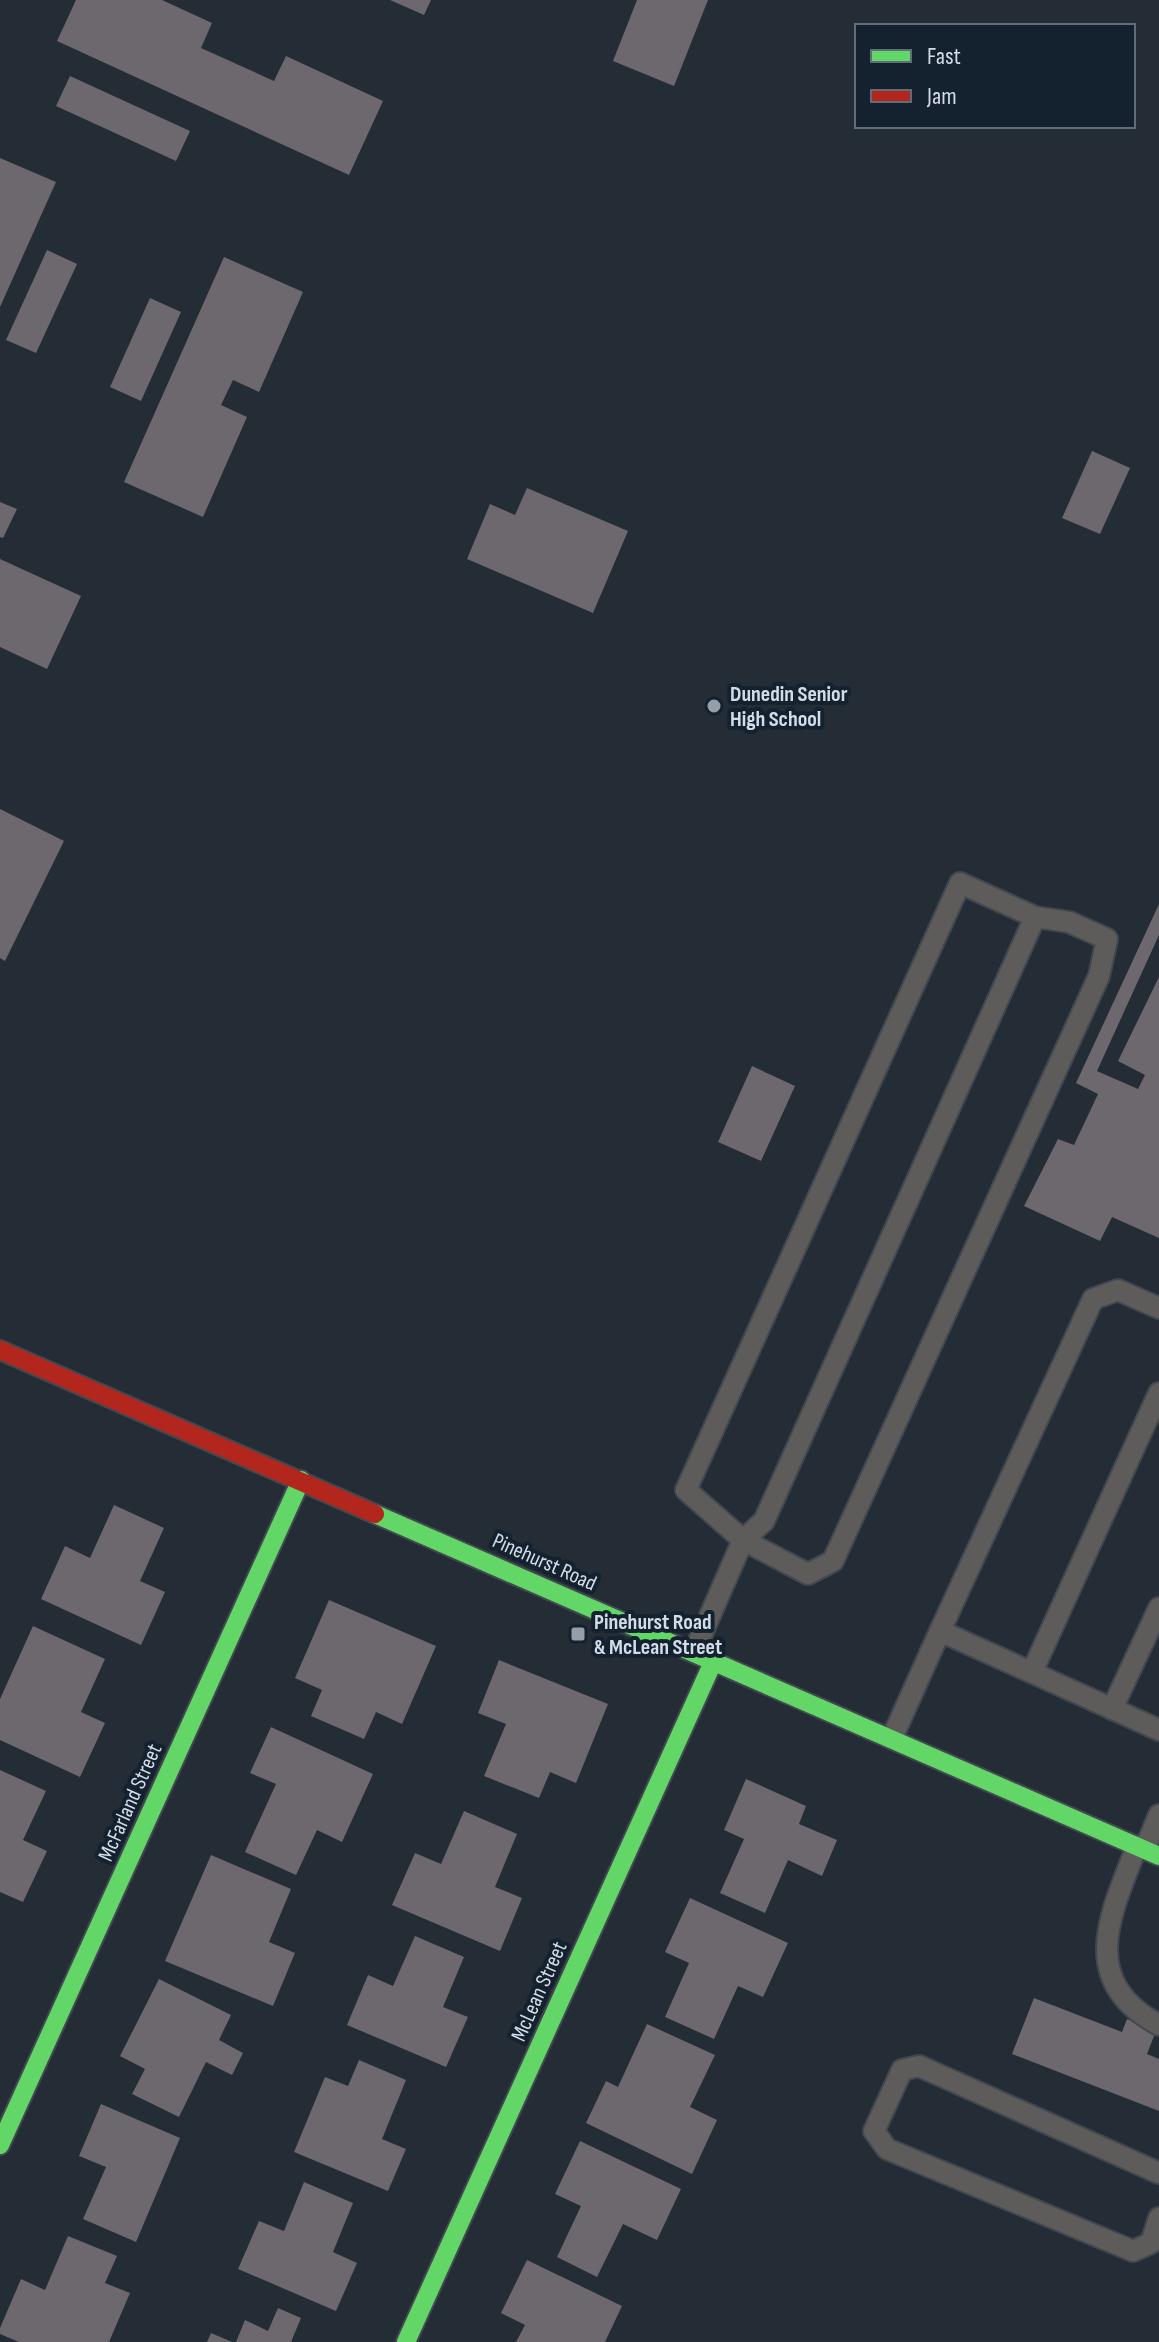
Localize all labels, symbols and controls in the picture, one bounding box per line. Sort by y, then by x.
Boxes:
legend [855,24,1135,128]
text: Fast [927,42,961,71]
text: Jam [926,82,957,111]
place label: Dunedin Senior High School [730,681,848,733]
marker: Dunedin Senior High School [705,697,723,715]
street label: Pinehurst Road [488,1527,601,1597]
place label: Pinehurst Road & McLean Street [594,1609,722,1661]
marker: Pinehurst Road & McLean Street [569,1625,587,1643]
street label: McFarland Street [92,1739,168,1866]
street label: McLean Street [505,1937,573,2046]

